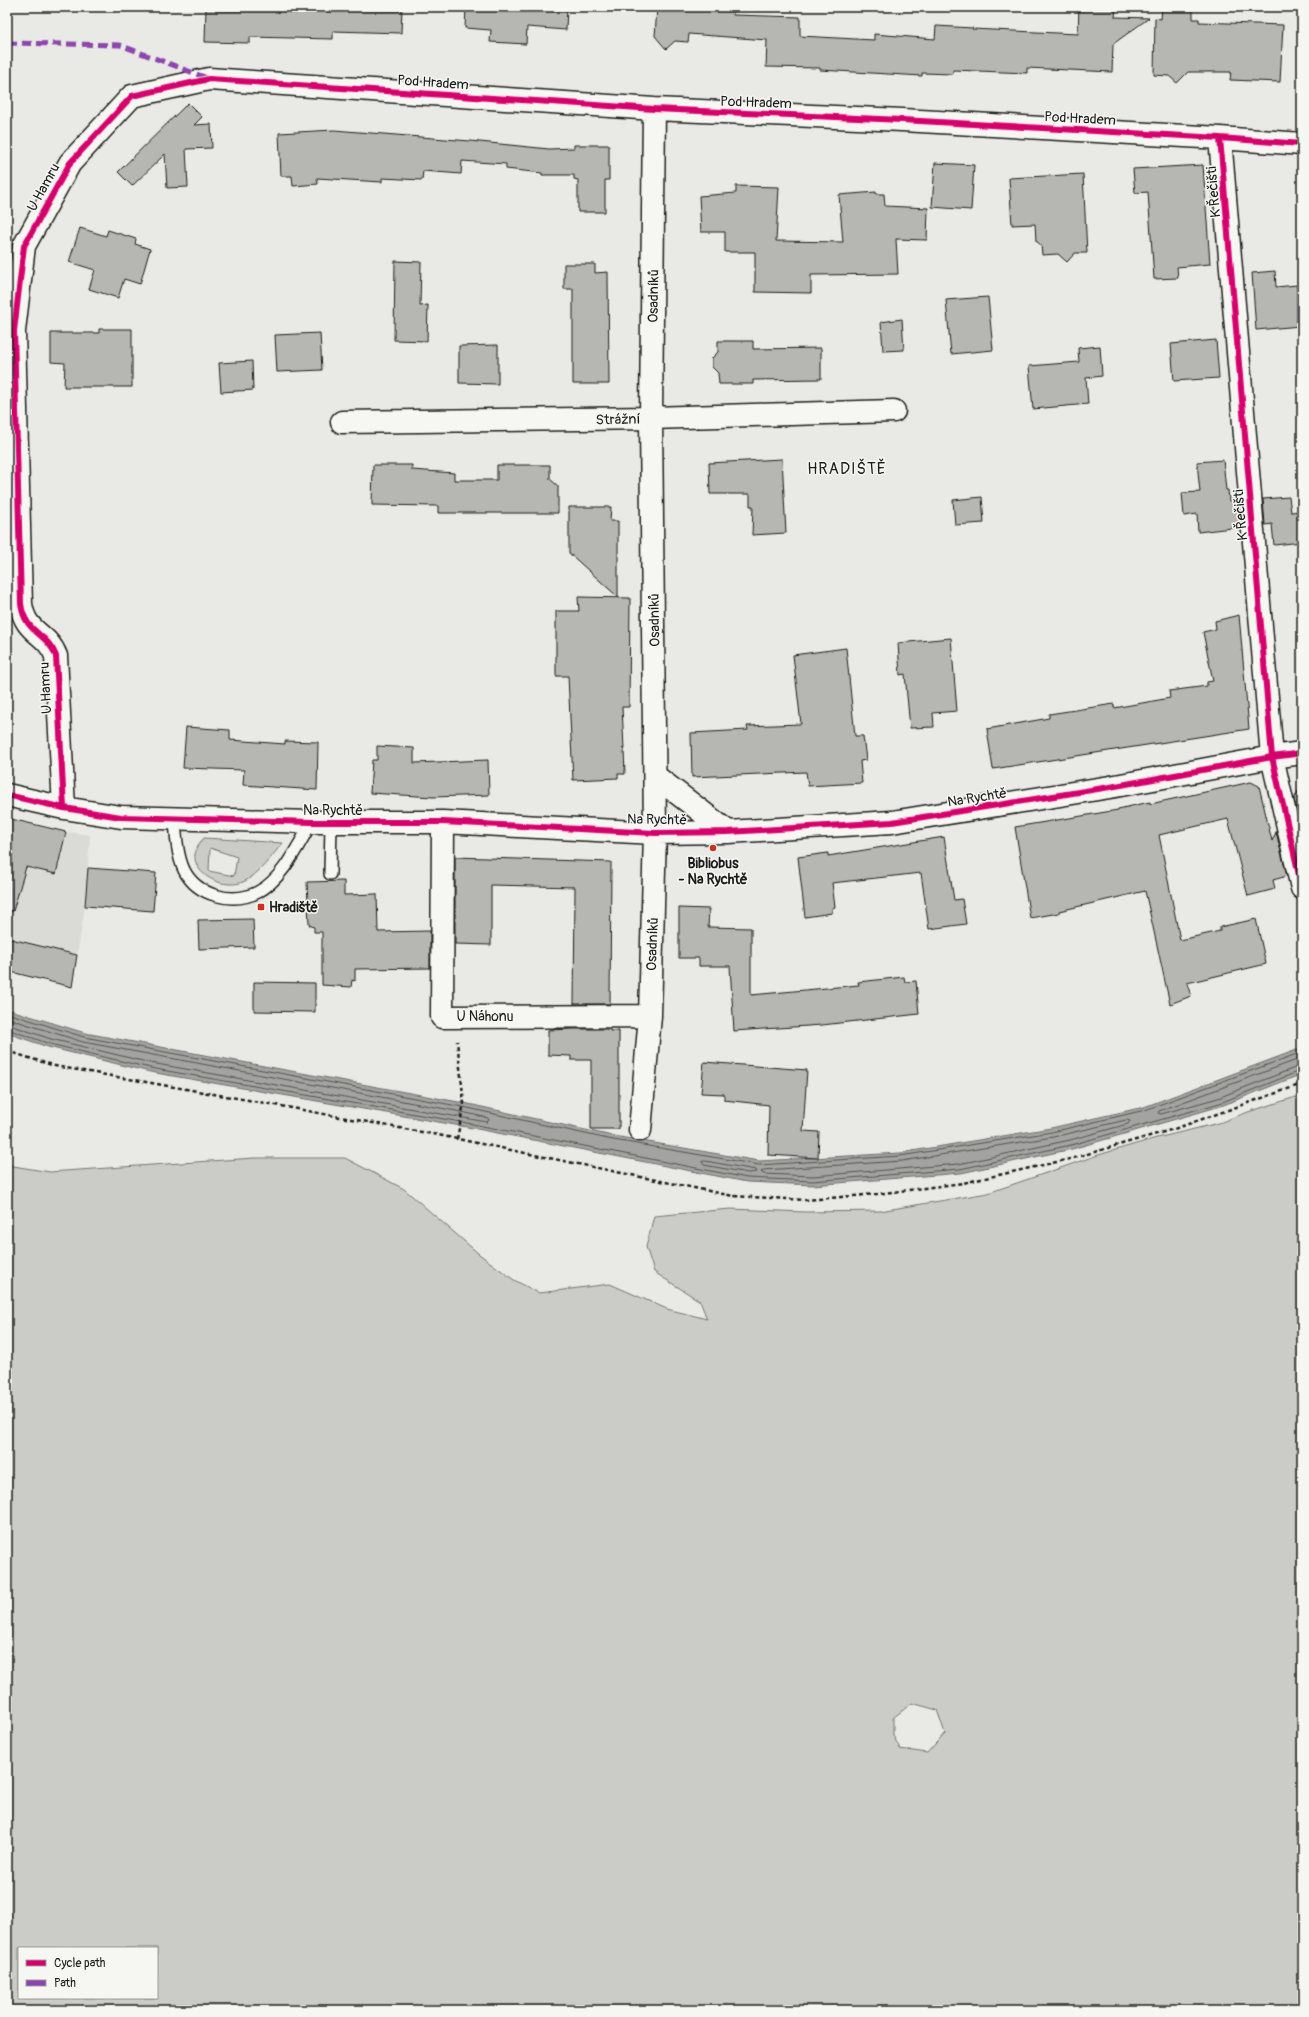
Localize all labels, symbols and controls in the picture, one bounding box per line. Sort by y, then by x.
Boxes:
street label: Pod Hradem [397,72,469,93]
street label: Pod Hradem [720,93,792,112]
street label: Pod Hradem [1044,108,1116,129]
street label: U Hamru [23,160,64,214]
street label: K Řečišti [1202,165,1224,218]
street label: Osadníků [645,269,662,323]
street label: Strážní [596,411,640,428]
district label: HRADIŠTĚ [807,458,887,479]
street label: K Řečišti [1229,488,1251,541]
street label: Osadníků [646,593,663,647]
street label: U Hamru [36,661,55,714]
street label: Na Rychtě [946,784,1008,811]
street label: Na Rychtě [303,802,363,819]
street label: Na Rychtě [627,810,687,829]
marker: Bibliobus - Na Rychtě [708,843,718,853]
place label: Bibliobus - Na Rychtě [679,855,748,888]
place label: Hradiště [269,899,319,916]
marker: Hradiště [256,902,266,912]
street label: Osadníků [643,917,662,971]
street label: U Náhonu [456,1008,514,1025]
legend [18,1947,158,1999]
text: Cycle path [54,1956,106,1971]
text: Path [54,1976,76,1991]

